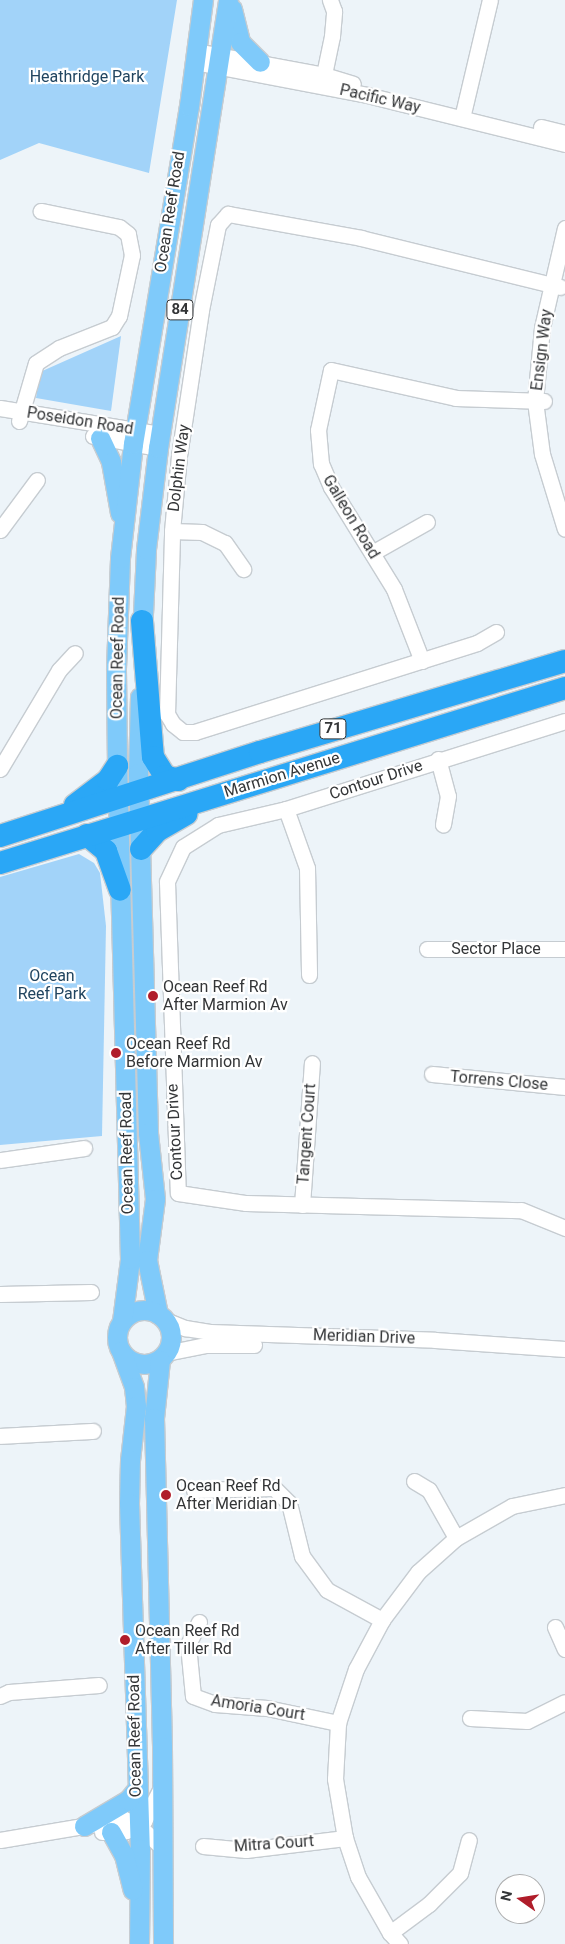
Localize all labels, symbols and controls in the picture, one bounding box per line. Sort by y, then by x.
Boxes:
park label: Heathridge Park [30,67,144,87]
street label: Pacific Way [338,80,422,118]
street label: Ocean Reef Road [151,150,189,274]
road number: 84 [166,298,194,322]
street label: Ensign Way [527,308,557,392]
street label: Poseidon Road [25,403,135,439]
street label: Dolphin Way [164,423,194,513]
street label: Galleon Road [318,472,384,562]
street label: Ocean Reef Road [107,597,129,719]
road number: 71 [319,716,347,742]
street label: Marmion Avenue [222,748,342,802]
street label: Contour Drive [327,756,425,804]
street label: Sector Place [451,939,541,959]
park label: Ocean Reef Park [18,966,86,1004]
place label: Ocean Reef Rd After Marmion Av [163,977,288,1015]
marker: Ocean Reef Rd After Marmion Av [147,990,159,1002]
place label: Ocean Reef Rd Before Marmion Av [126,1034,263,1072]
marker: Ocean Reef Rd Before Marmion Av [110,1047,122,1059]
street label: Torrens Close [449,1067,549,1095]
street label: Contour Drive [163,1083,187,1181]
street label: Tangent Court [294,1083,320,1185]
street label: Ocean Reef Road [116,1092,138,1214]
street label: Meridian Drive [313,1326,415,1348]
place label: Ocean Reef Rd After Meridian Dr [176,1476,297,1514]
marker: Ocean Reef Rd After Meridian Dr [160,1489,172,1501]
place label: Ocean Reef Rd After Tiller Rd [135,1621,240,1659]
marker: Ocean Reef Rd After Tiller Rd [119,1634,131,1646]
street label: Ocean Reef Road [124,1675,146,1797]
street label: Amoria Court [210,1691,306,1725]
street label: Mitra Court [233,1832,315,1856]
north arrow [495,1874,545,1924]
text: N [497,1889,515,1902]

